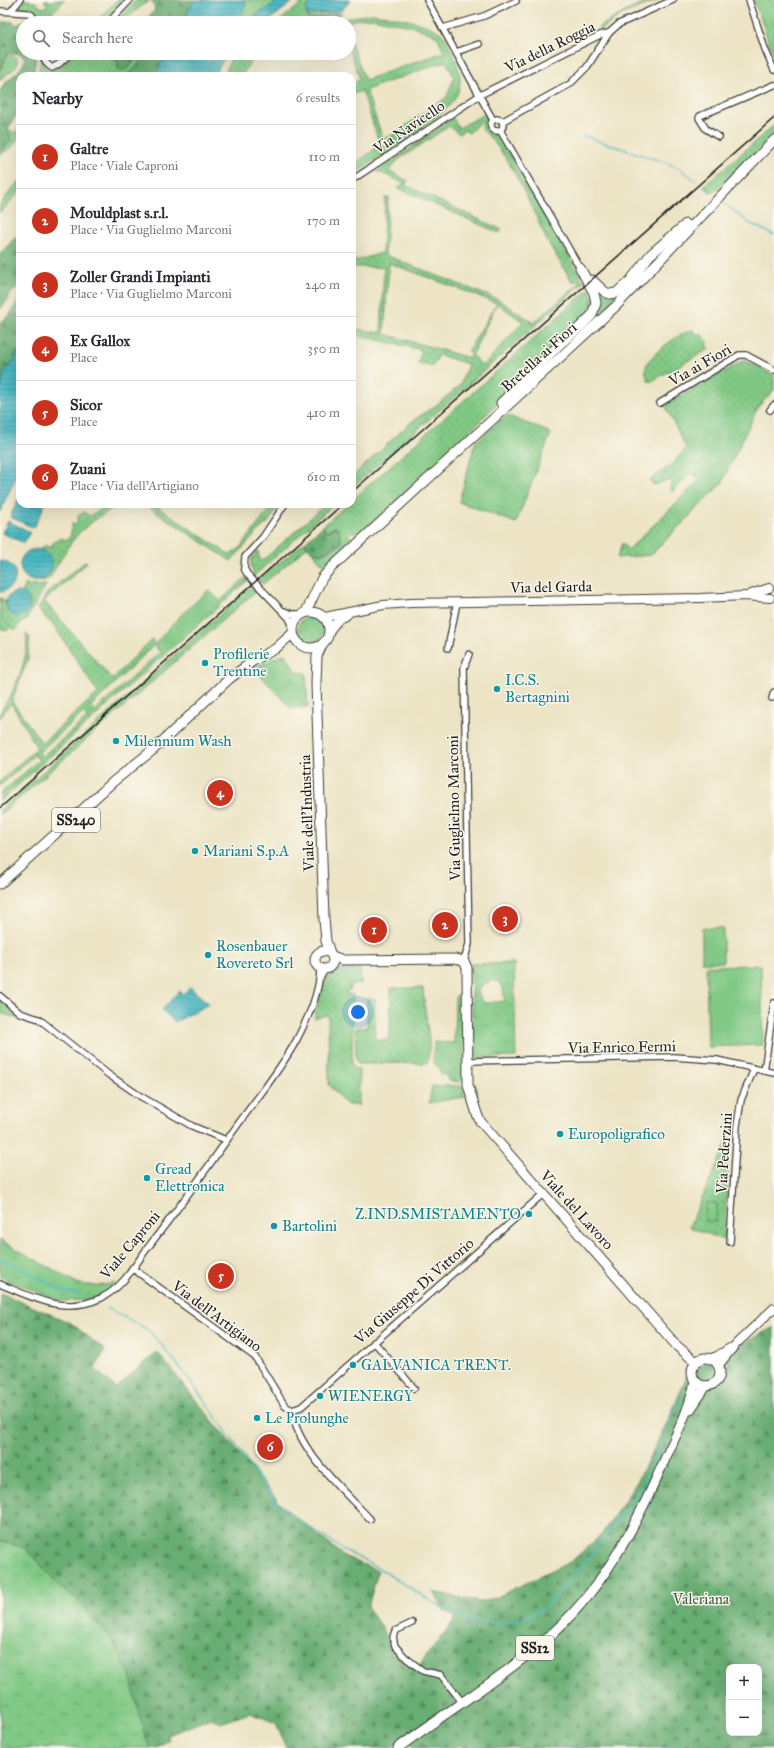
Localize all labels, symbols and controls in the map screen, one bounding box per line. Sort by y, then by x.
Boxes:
search box [16,16,356,60]
street label: Via della Roggia [501,17,599,77]
icon: search [30,27,52,49]
text: Search here [62,29,133,47]
text: Nearby [32,88,83,109]
text: 6 results [296,90,340,106]
street label: Via Navicello [369,96,448,158]
text: Galtre [70,140,108,158]
text: 1 [42,149,48,165]
text: 110 m [308,149,340,165]
text: Place · Viale Caproni [70,158,178,174]
text: Mouldplast s.r.l. [70,204,169,222]
text: 2 [42,213,48,229]
text: 170 m [307,213,340,229]
text: Place · Via Guglielmo Marconi [70,222,232,238]
text: Zoller Grandi Impianti [70,268,211,286]
text: 3 [42,277,48,293]
text: 240 m [305,277,340,293]
text: Place · Via Guglielmo Marconi [70,286,232,302]
street label: Bretella ai Fiori [497,318,581,396]
text: Ex Gallox [70,332,130,350]
street label: Via ai Fiori [665,340,734,391]
text: 4 [41,341,49,357]
text: 350 m [307,341,340,357]
text: Place [70,350,97,366]
text: Sicor [70,396,102,414]
text: 5 [42,405,48,421]
text: 410 m [306,405,340,421]
text: Place [70,414,97,430]
text: Zuani [70,460,106,478]
text: 6 [42,469,48,485]
text: 610 m [307,469,340,485]
text: Place · Via dell'Artigiano [70,478,199,494]
street label: Via del Garda [509,577,593,597]
place label: Profilerie Trentine [213,645,270,680]
marker: Profilerie Trentine [200,658,210,668]
place label: I.C.S. Bertagnini [505,671,570,706]
marker: I.C.S. Bertagnini [492,684,502,694]
place label: Milennium Wash [124,732,232,750]
street label: Via Guglielmo Marconi [444,735,464,882]
marker: Milennium Wash [111,736,121,746]
street label: Viale dell'Industria [296,754,318,873]
pin: 4 [207,778,233,808]
road number: SS240 [52,808,100,832]
place label: Mariani S.p.A [203,842,289,860]
marker: Mariani S.p.A [190,846,200,856]
pin: 3 [492,904,518,934]
pin: 2 [432,910,458,940]
pin: 1 [361,915,387,945]
place label: Rosenbauer Rovereto Srl [216,937,294,972]
marker: Rosenbauer Rovereto Srl [203,950,213,960]
your location [348,1002,368,1022]
street label: Via Enrico Fermi [567,1037,676,1057]
street label: Via Pederzini [712,1112,736,1195]
place label: Europoligrafico [568,1125,665,1143]
marker: Europoligrafico [555,1129,565,1139]
place label: Gread Elettronica [155,1160,225,1195]
street label: Viale del Lavoro [536,1166,618,1254]
marker: Gread Elettronica [142,1173,152,1183]
place label: Z.IND.SMISTAMENTO [355,1205,521,1223]
street label: Viale Caproni [96,1207,164,1284]
marker: Z.IND.SMISTAMENTO [524,1209,534,1219]
place label: Bartolini [282,1217,337,1235]
marker: Bartolini [269,1221,279,1231]
street label: Via Giuseppe Di Vittorio [350,1234,478,1348]
pin: 5 [208,1261,234,1291]
street label: Via dell'Artigiano [168,1276,266,1356]
place label: GALVANICA TRENT. [361,1356,511,1374]
marker: GALVANICA TRENT. [348,1360,358,1370]
place label: WIENERGY [328,1387,414,1405]
marker: WIENERGY [315,1391,325,1401]
place label: Le Prolunghe [265,1409,349,1427]
marker: Le Prolunghe [252,1413,262,1423]
pin: 6 [257,1432,283,1462]
park label: Valeriana [672,1590,730,1608]
road number: SS12 [516,1636,554,1660]
map controls [726,1664,762,1736]
button: + [726,1664,762,1700]
button: − [726,1700,762,1736]

